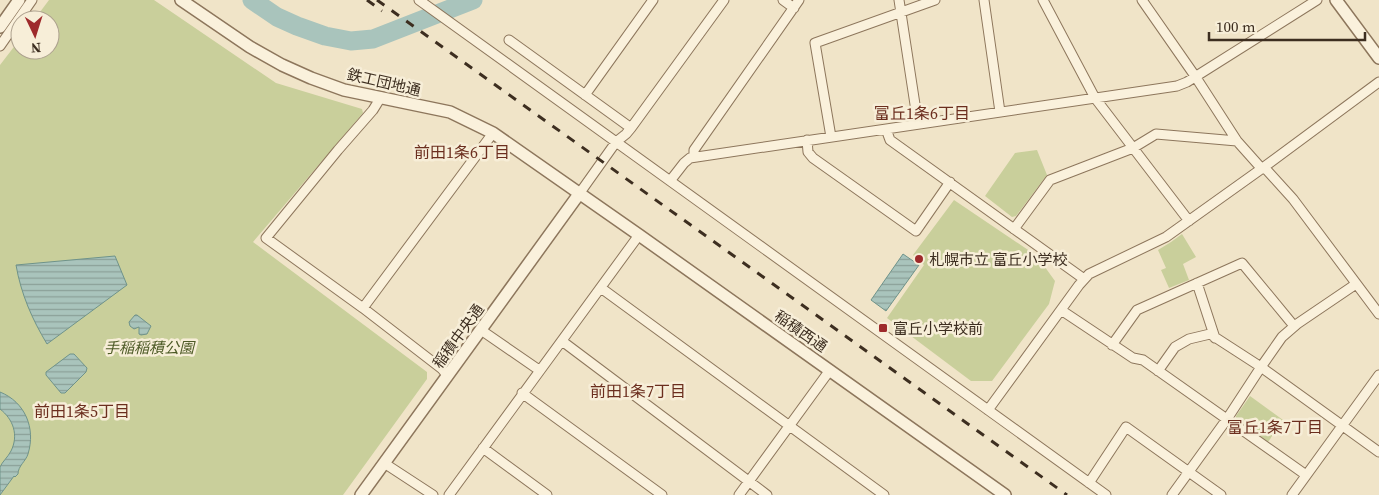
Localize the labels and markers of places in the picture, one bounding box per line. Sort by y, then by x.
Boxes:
place label: 札幌市立 富丘小学校 [929,249,1068,270]
marker: 札幌市立 富丘小学校 [913,253,925,265]
place label: 富丘小学校前 [893,318,983,339]
marker: 富丘小学校前 [877,322,889,334]

